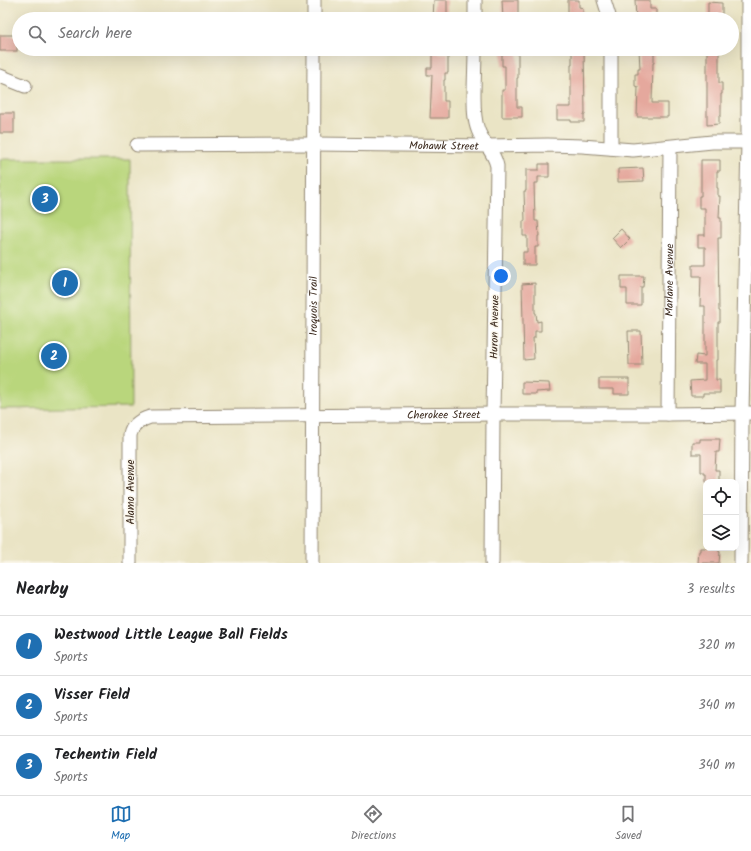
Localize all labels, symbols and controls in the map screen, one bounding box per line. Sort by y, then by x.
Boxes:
search box [12,12,739,56]
text: Search here [58,22,132,46]
icon: search [26,23,48,45]
street label: Mohawk Street [409,137,480,156]
pin: 3 [32,184,58,214]
street label: Marlane Avenue [661,243,679,317]
your location [491,266,511,286]
pin: 1 [52,268,78,298]
street label: Iroquois Trail [305,276,323,336]
street label: Huron Avenue [485,295,505,359]
pin: 2 [41,341,67,371]
street label: Cherokee Street [407,406,481,425]
street label: Alamo Avenue [122,459,140,525]
map controls [703,479,739,551]
button: locate [703,479,739,515]
button: layers [703,515,739,551]
text: Nearby [16,576,68,603]
text: 3 results [687,579,735,600]
text: Westwood Little League Ball Fields [54,623,288,647]
text: 1 [27,635,31,656]
text: 320 m [698,635,735,656]
text: Sports [54,647,88,668]
text: Visser Field [54,683,130,707]
text: 2 [25,695,33,716]
text: 340 m [698,695,735,716]
text: Sports [54,707,88,728]
text: Techentin Field [54,743,157,767]
text: 3 [25,755,33,776]
text: 340 m [698,755,735,776]
text: Sports [54,767,88,788]
tab: Map [110,803,132,845]
tab: Directions [351,803,396,845]
tab: Saved [615,803,641,845]

